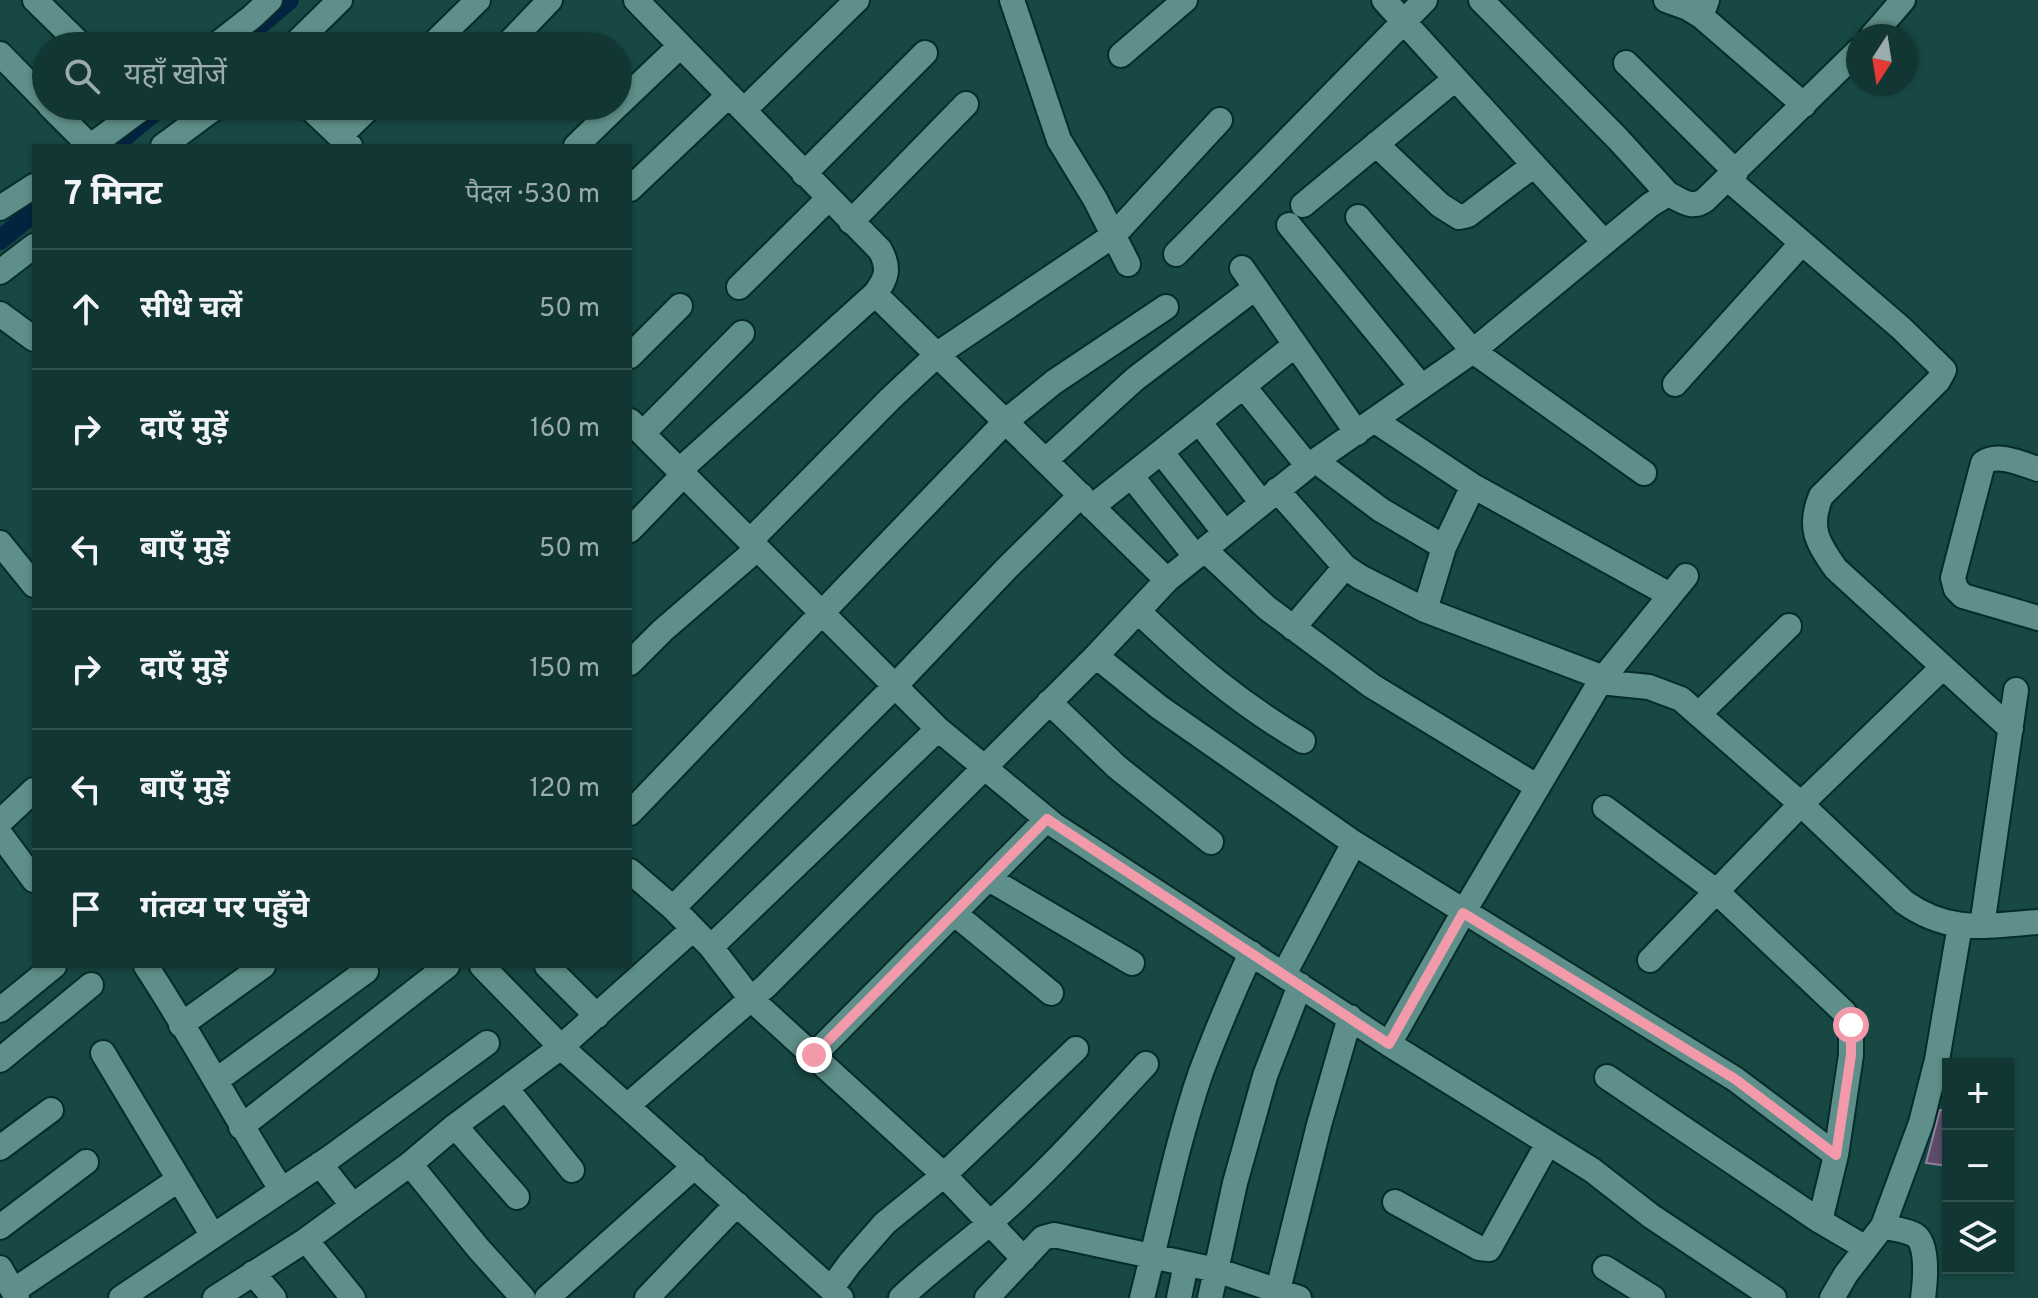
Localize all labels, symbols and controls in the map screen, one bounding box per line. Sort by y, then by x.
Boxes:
north arrow [1846,24,1918,96]
search box [32,32,632,120]
icon: search [60,54,104,98]
text: यहाँ खोजें [124,58,227,95]
text: 7 मिनट [64,174,162,217]
text: पैदल · 530 m [465,179,600,212]
icon: ahead [64,287,108,331]
text: सीधे चलें [140,291,242,328]
text: 50 m [539,293,600,326]
icon: right [64,407,108,451]
text: दाएँ मुड़ें [140,411,228,448]
text: 160 m [530,413,600,446]
icon: left [64,527,108,571]
text: बाएँ मुड़ें [140,531,230,568]
text: 50 m [539,533,600,566]
icon: right [64,647,108,691]
text: दाएँ मुड़ें [140,651,228,688]
text: 150 m [529,653,600,686]
icon: left [64,767,108,811]
text: बाएँ मुड़ें [140,771,230,808]
text: 120 m [530,773,600,806]
icon: arrive [64,887,108,931]
text: गंतव्य पर पहुँचे [140,891,309,928]
route start [1833,1007,1869,1043]
route end [796,1037,832,1073]
map controls [1942,1058,2014,1274]
button: + [1942,1058,2014,1130]
button: − [1942,1130,2014,1202]
button: layers [1942,1202,2014,1274]

